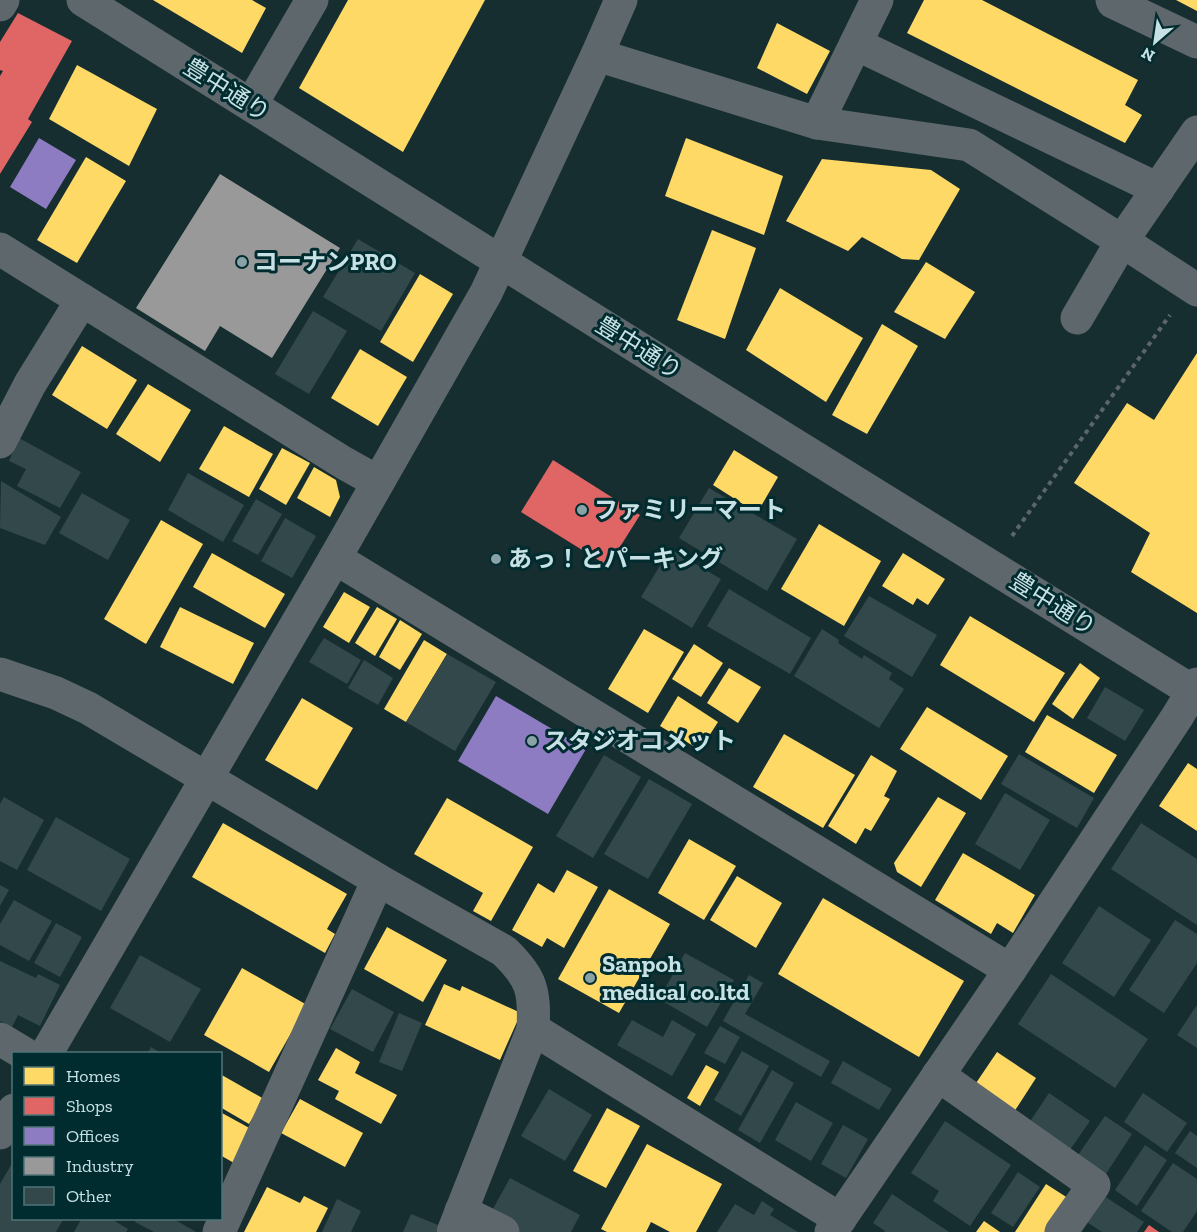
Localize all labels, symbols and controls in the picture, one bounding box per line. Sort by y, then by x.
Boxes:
north arrow [1125,12,1185,72]
text: N [1138,43,1158,66]
street label: 豊中通り [179,52,276,127]
place label: コーナンPRO [254,247,397,276]
marker: コーナンPRO [235,255,249,269]
street label: 豊中通り [591,310,688,385]
place label: ファミリーマート [594,495,786,524]
marker: ファミリーマート [575,503,589,517]
place label: あっ！とパーキング [508,544,723,573]
marker: あっ！とパーキング [489,552,503,566]
street label: 豊中通り [1005,566,1102,641]
place label: スタジオコメット [544,726,736,755]
marker: スタジオコメット [525,734,539,748]
place label: Sanpoh medical co.ltd [602,949,750,1006]
marker: Sanpoh medical co.ltd [583,971,597,985]
legend [12,1052,222,1220]
text: Homes [66,1065,120,1087]
text: Shops [66,1095,113,1117]
text: Offices [66,1125,119,1147]
text: Industry [66,1155,134,1177]
text: Other [66,1185,112,1207]

